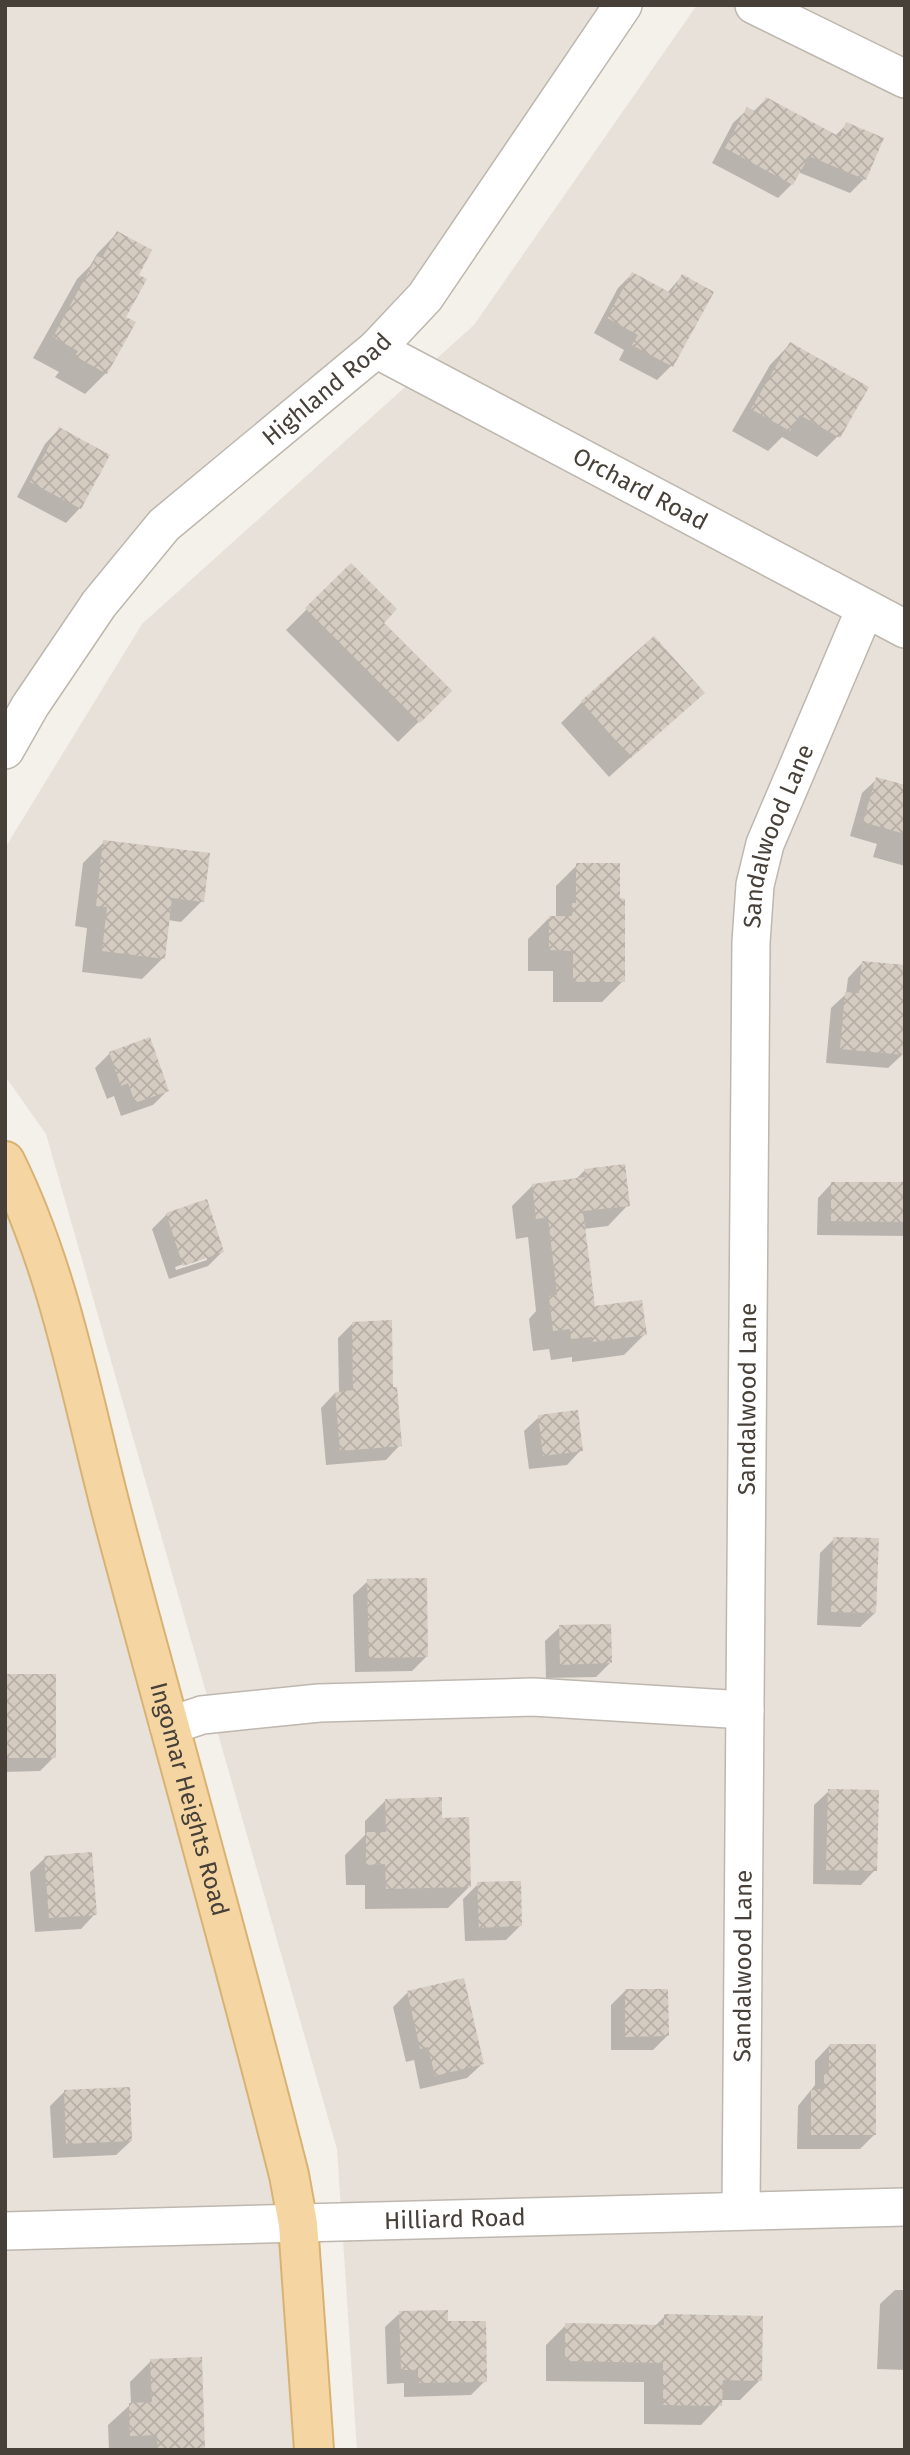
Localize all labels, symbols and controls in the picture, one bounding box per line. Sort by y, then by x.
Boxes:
street label: Highland Road [257,328,397,451]
street label: Orchard Road [568,442,712,536]
street label: Sandalwood Lane [738,740,820,929]
street label: Sandalwood Lane [733,1303,762,1495]
street label: Ingomar Heights Road [144,1679,234,1919]
street label: Sandalwood Lane [728,1870,758,2062]
street label: Hilliard Road [384,2203,526,2235]

